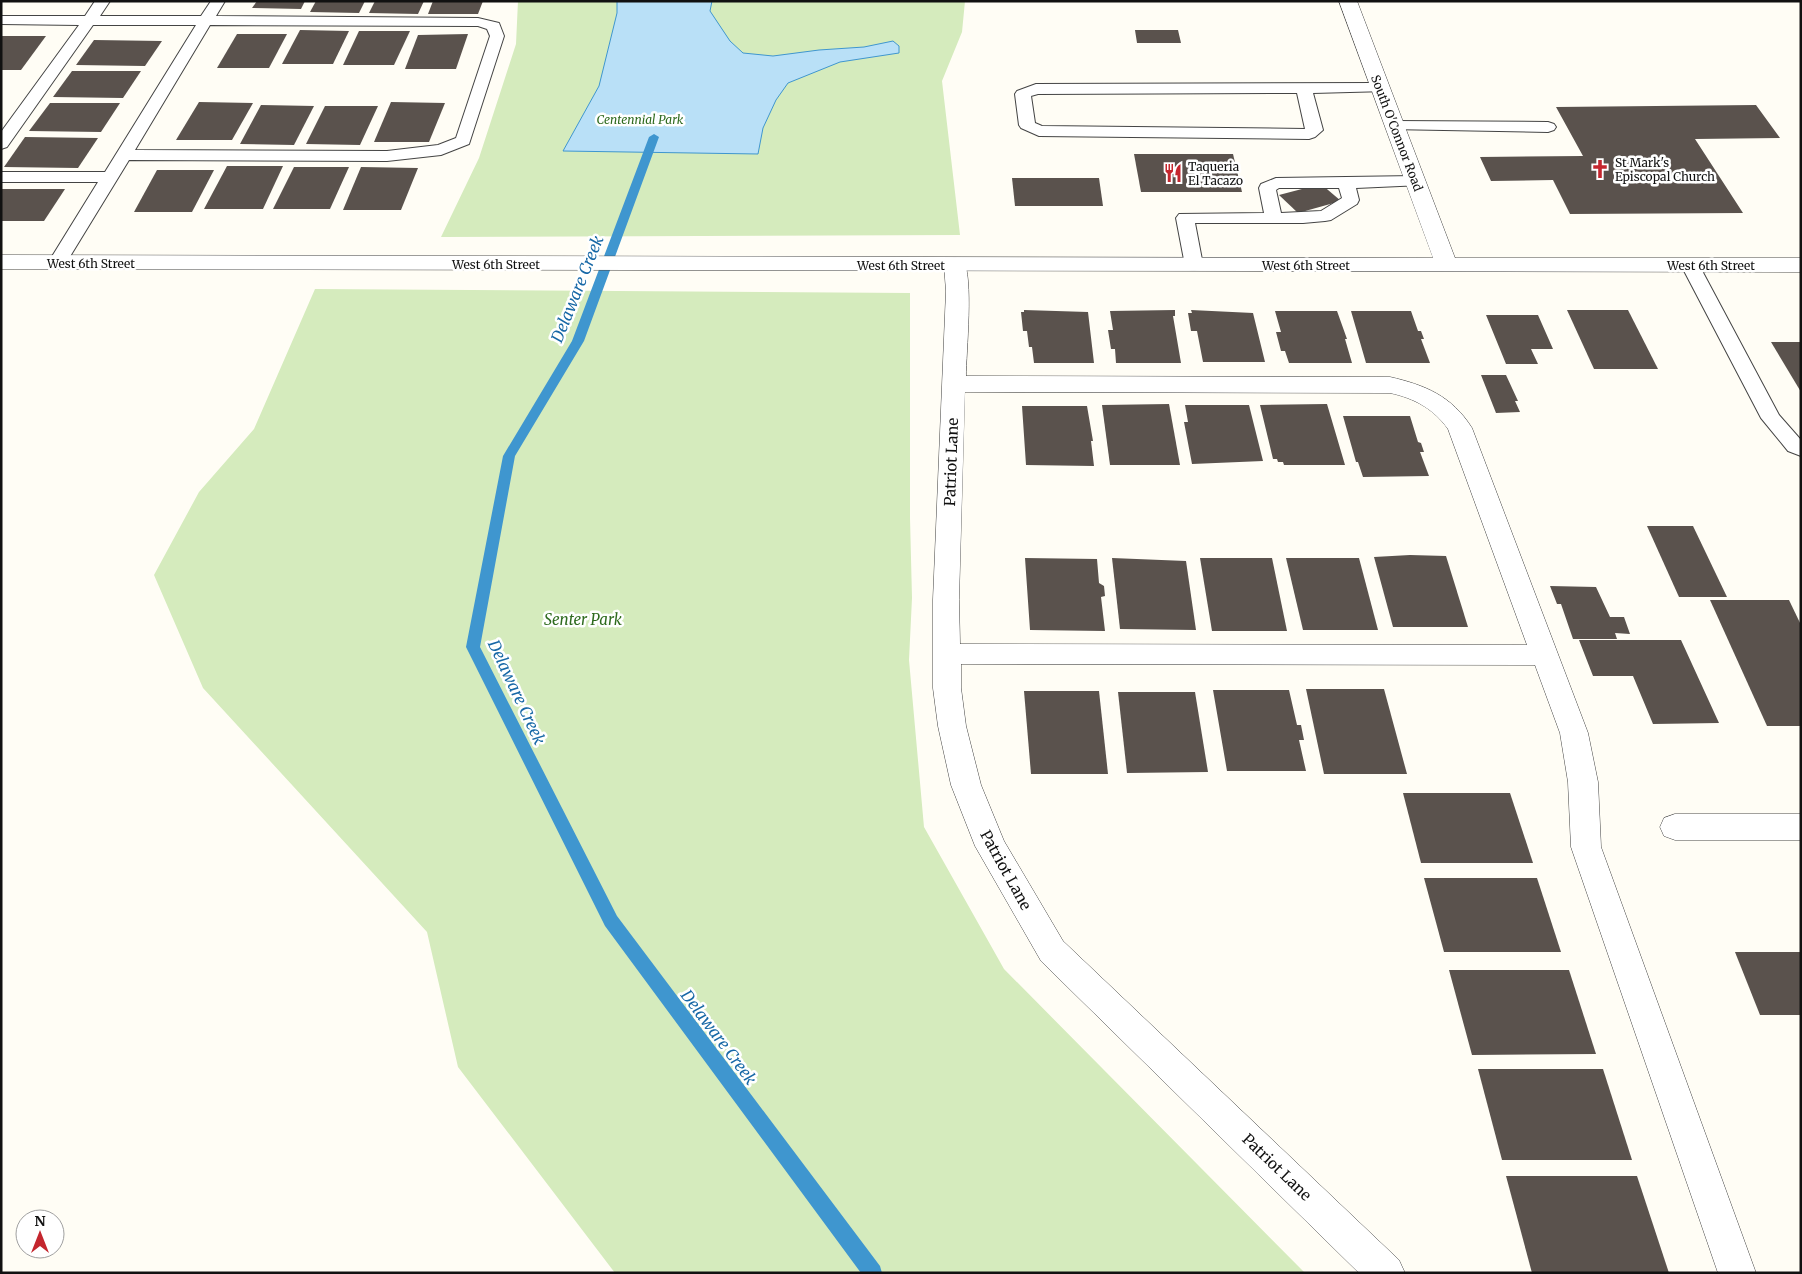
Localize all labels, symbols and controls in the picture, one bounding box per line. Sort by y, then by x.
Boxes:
street label: South O'Connor Road [1368,73,1426,193]
park label: Centennial Park [597,112,684,127]
place label: St Mark's Episcopal Church [1615,155,1715,184]
church icon: St Mark's Episcopal Church [1589,158,1611,180]
place label: Taqueria El Tacazo [1188,159,1243,188]
restaurant icon: Taqueria El Tacazo [1162,162,1184,184]
water label: Delaware Creek [546,232,608,346]
street label: West 6th Street [46,256,135,271]
street label: West 6th Street [451,257,540,272]
street label: West 6th Street [856,258,945,273]
street label: West 6th Street [1261,258,1350,273]
street label: West 6th Street [1666,258,1755,273]
street label: Patriot Lane [940,417,962,507]
park label: Senter Park [544,610,623,629]
water label: Delaware Creek [484,635,550,748]
street label: Patriot Lane [976,827,1036,913]
water label: Delaware Creek [676,985,761,1089]
street label: Patriot Lane [1239,1129,1316,1205]
north arrow [15,1209,65,1259]
text: N [34,1212,46,1230]

